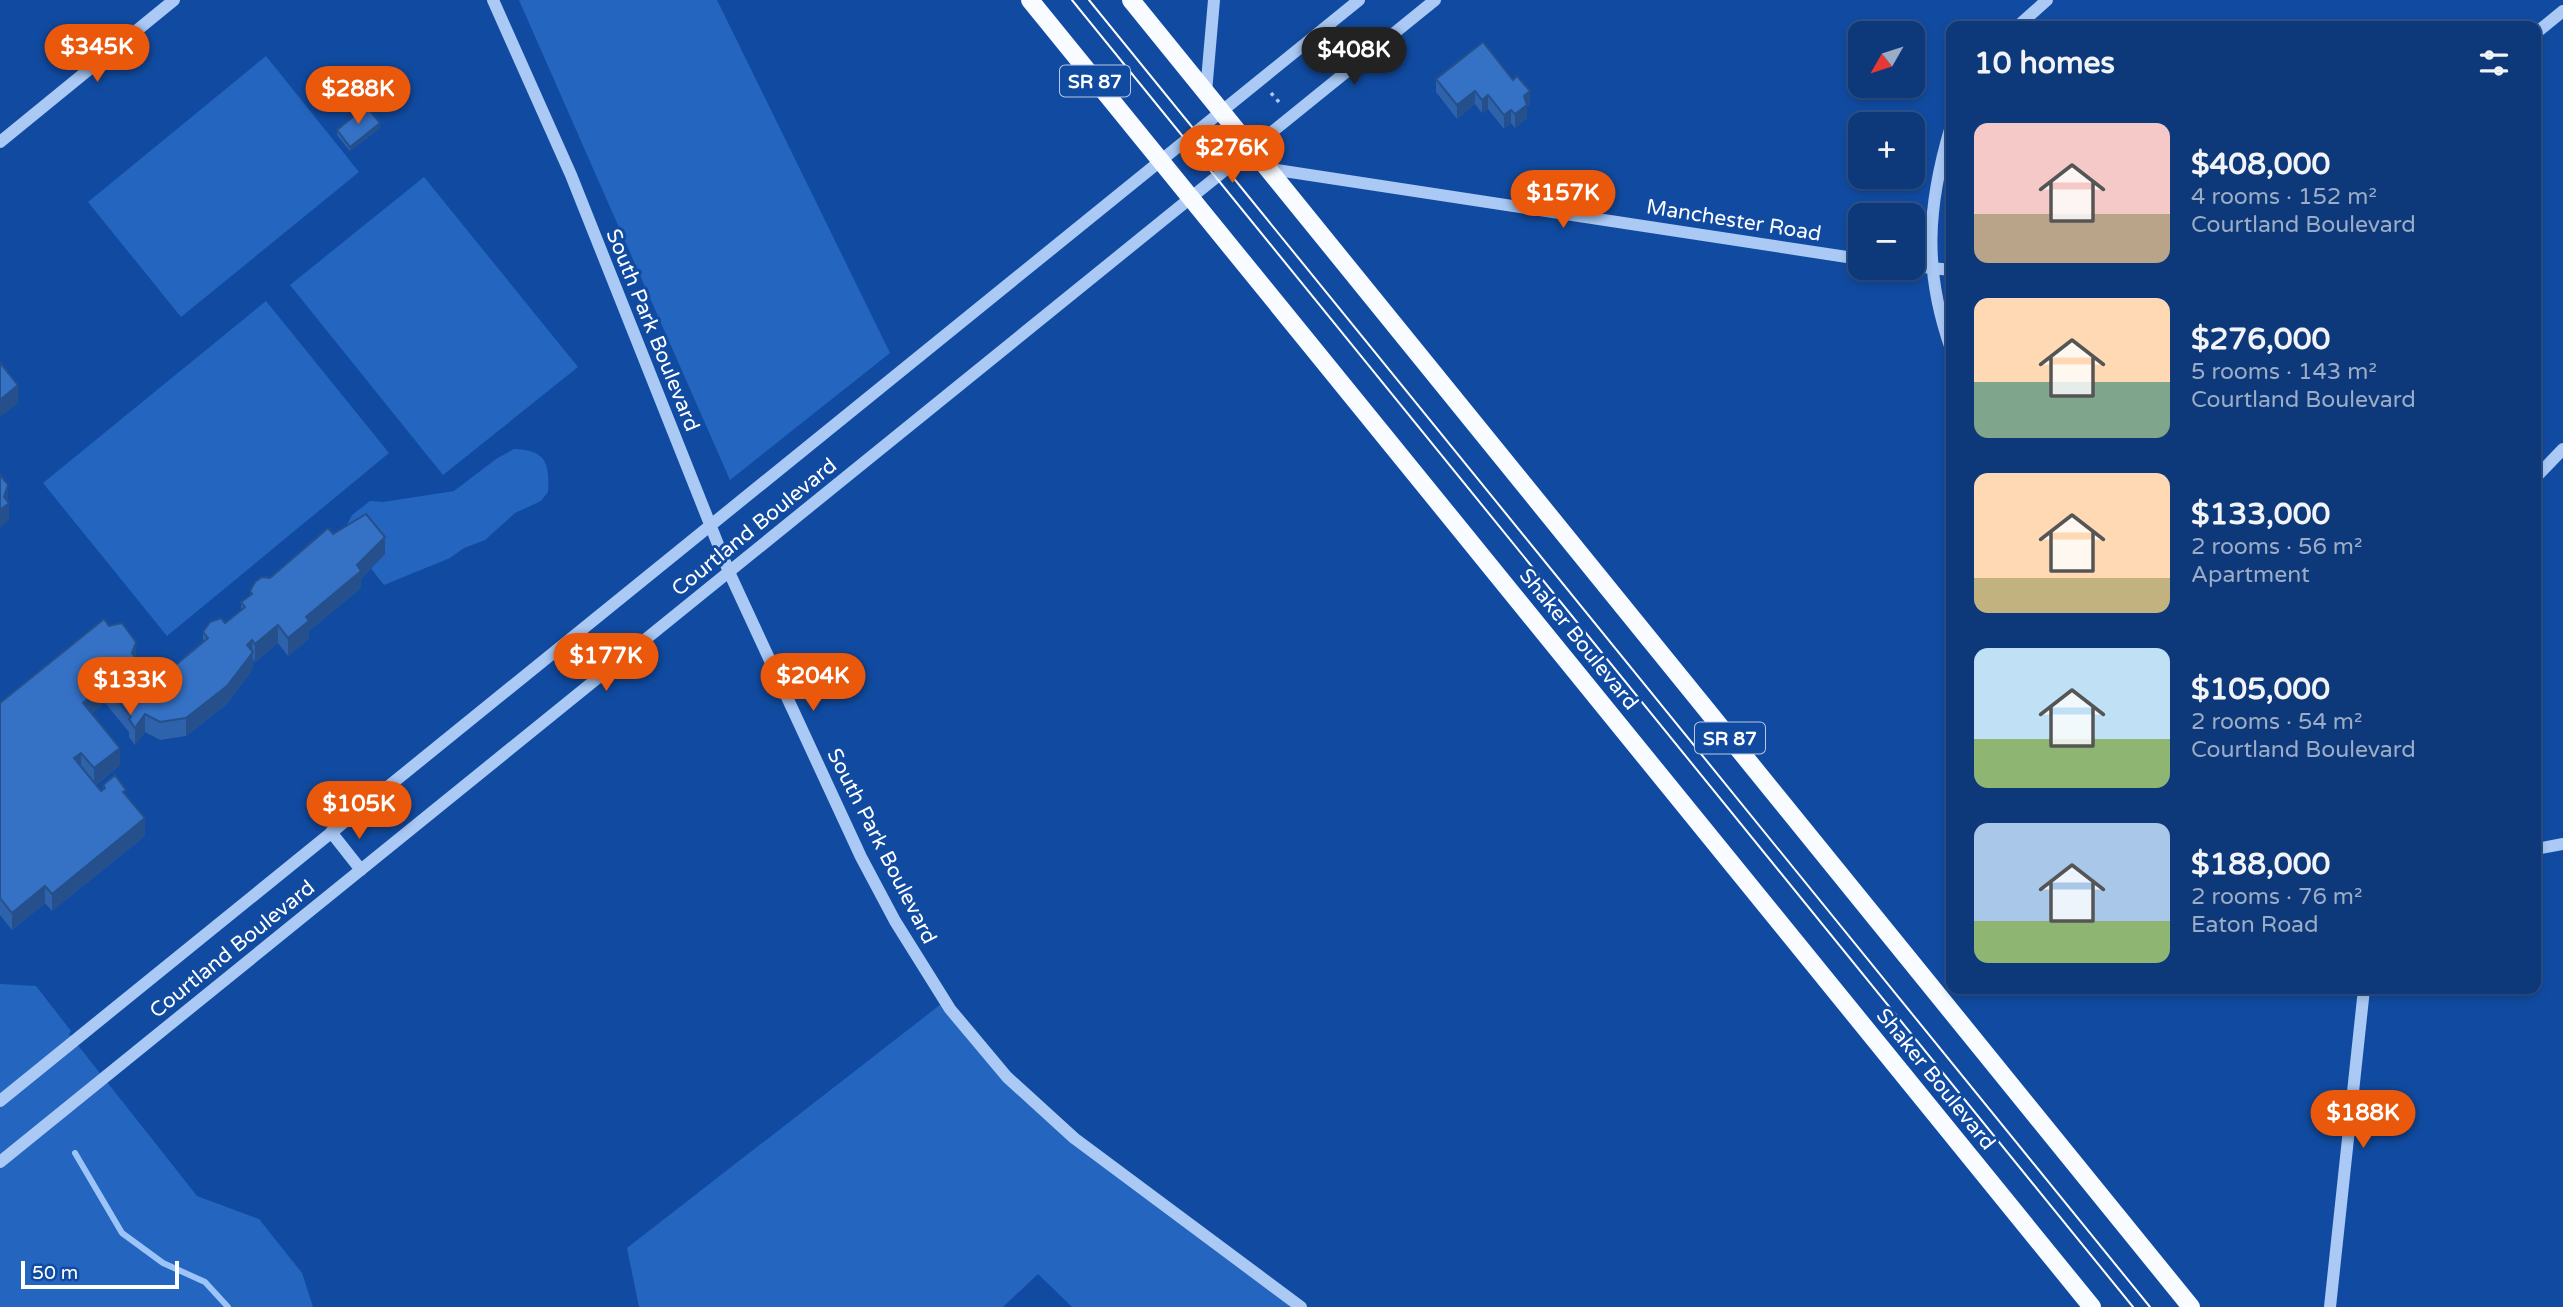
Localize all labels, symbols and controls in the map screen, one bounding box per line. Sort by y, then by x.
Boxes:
north arrow [1848,21,1925,98]
map controls [1848,21,1925,280]
pin: $345K [48,24,146,84]
pin: $408K [1305,28,1403,87]
text: $345K [61,33,133,61]
text: $408K [1318,36,1390,64]
icon: filters [2475,44,2513,82]
text: 10 homes [1974,45,2115,82]
pin: $288K [309,66,407,126]
road number: SR 87 [1060,66,1130,96]
text: $288K [322,75,394,103]
button: + [1848,112,1925,189]
pin: $276K [1183,125,1281,185]
text: $276K [1196,134,1268,162]
text: $408,000 [2191,146,2330,183]
icon: home [2030,151,2114,235]
pin: $157K [1514,170,1612,230]
text: $157K [1527,179,1599,207]
text: 4 rooms · 152 m² [2191,183,2377,211]
street label: Manchester Road [1645,194,1823,247]
button: − [1848,203,1925,280]
text: Courtland Boulevard [2191,211,2416,239]
street label: South Park Boulevard [601,225,705,435]
text: $276,000 [2191,321,2330,358]
icon: home [2030,326,2114,410]
text: 5 rooms · 143 m² [2191,358,2377,386]
text: Courtland Boulevard [2191,386,2416,414]
street label: Courtland Boulevard [667,453,842,602]
text: $133,000 [2191,496,2330,533]
icon: home [2030,501,2114,585]
text: 2 rooms · 56 m² [2191,533,2362,561]
text: Apartment [2191,561,2310,589]
street label: Shaker Boulevard [1514,564,1643,715]
pin: $177K [557,634,655,693]
text: $177K [570,642,642,670]
pin: $204K [764,654,862,713]
pin: $133K [81,658,179,717]
text: $204K [777,662,849,690]
text: $133K [94,666,166,694]
text: $105,000 [2191,671,2330,708]
icon: home [2030,676,2114,760]
text: 2 rooms · 54 m² [2191,708,2362,736]
road number: SR 87 [1695,722,1765,754]
text: Courtland Boulevard [2191,736,2416,764]
street label: South Park Boulevard [821,744,942,948]
pin: $105K [310,782,408,841]
text: $105K [323,790,395,818]
text: $188,000 [2191,846,2330,883]
icon: home [2030,851,2114,935]
street label: Courtland Boulevard [145,875,320,1024]
text: 2 rooms · 76 m² [2191,883,2362,911]
text: Eaton Road [2191,911,2319,939]
street label: Shaker Boulevard [1871,1004,2000,1155]
pin: $188K [2314,1090,2412,1150]
text: $188K [2327,1099,2399,1127]
scale bar [21,1258,178,1290]
text: 50 m [32,1262,78,1284]

